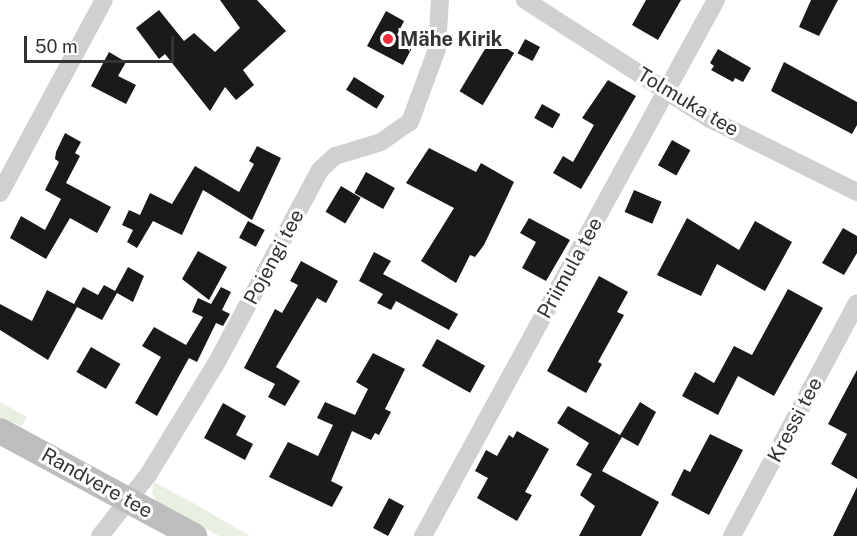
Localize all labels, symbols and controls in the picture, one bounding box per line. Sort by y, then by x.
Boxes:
scale bar [27,24,177,62]
place label: Mähe Kirik [400,27,503,51]
marker: Mähe Kirik [381,32,395,46]
text: 50 m [35,36,78,57]
street label: Tolmuka tee [633,62,743,142]
street label: Pojengi tee [239,205,309,309]
street label: Priimula tee [532,213,608,323]
street label: Kressi tee [763,373,827,467]
street label: Randvere tee [37,443,157,523]

